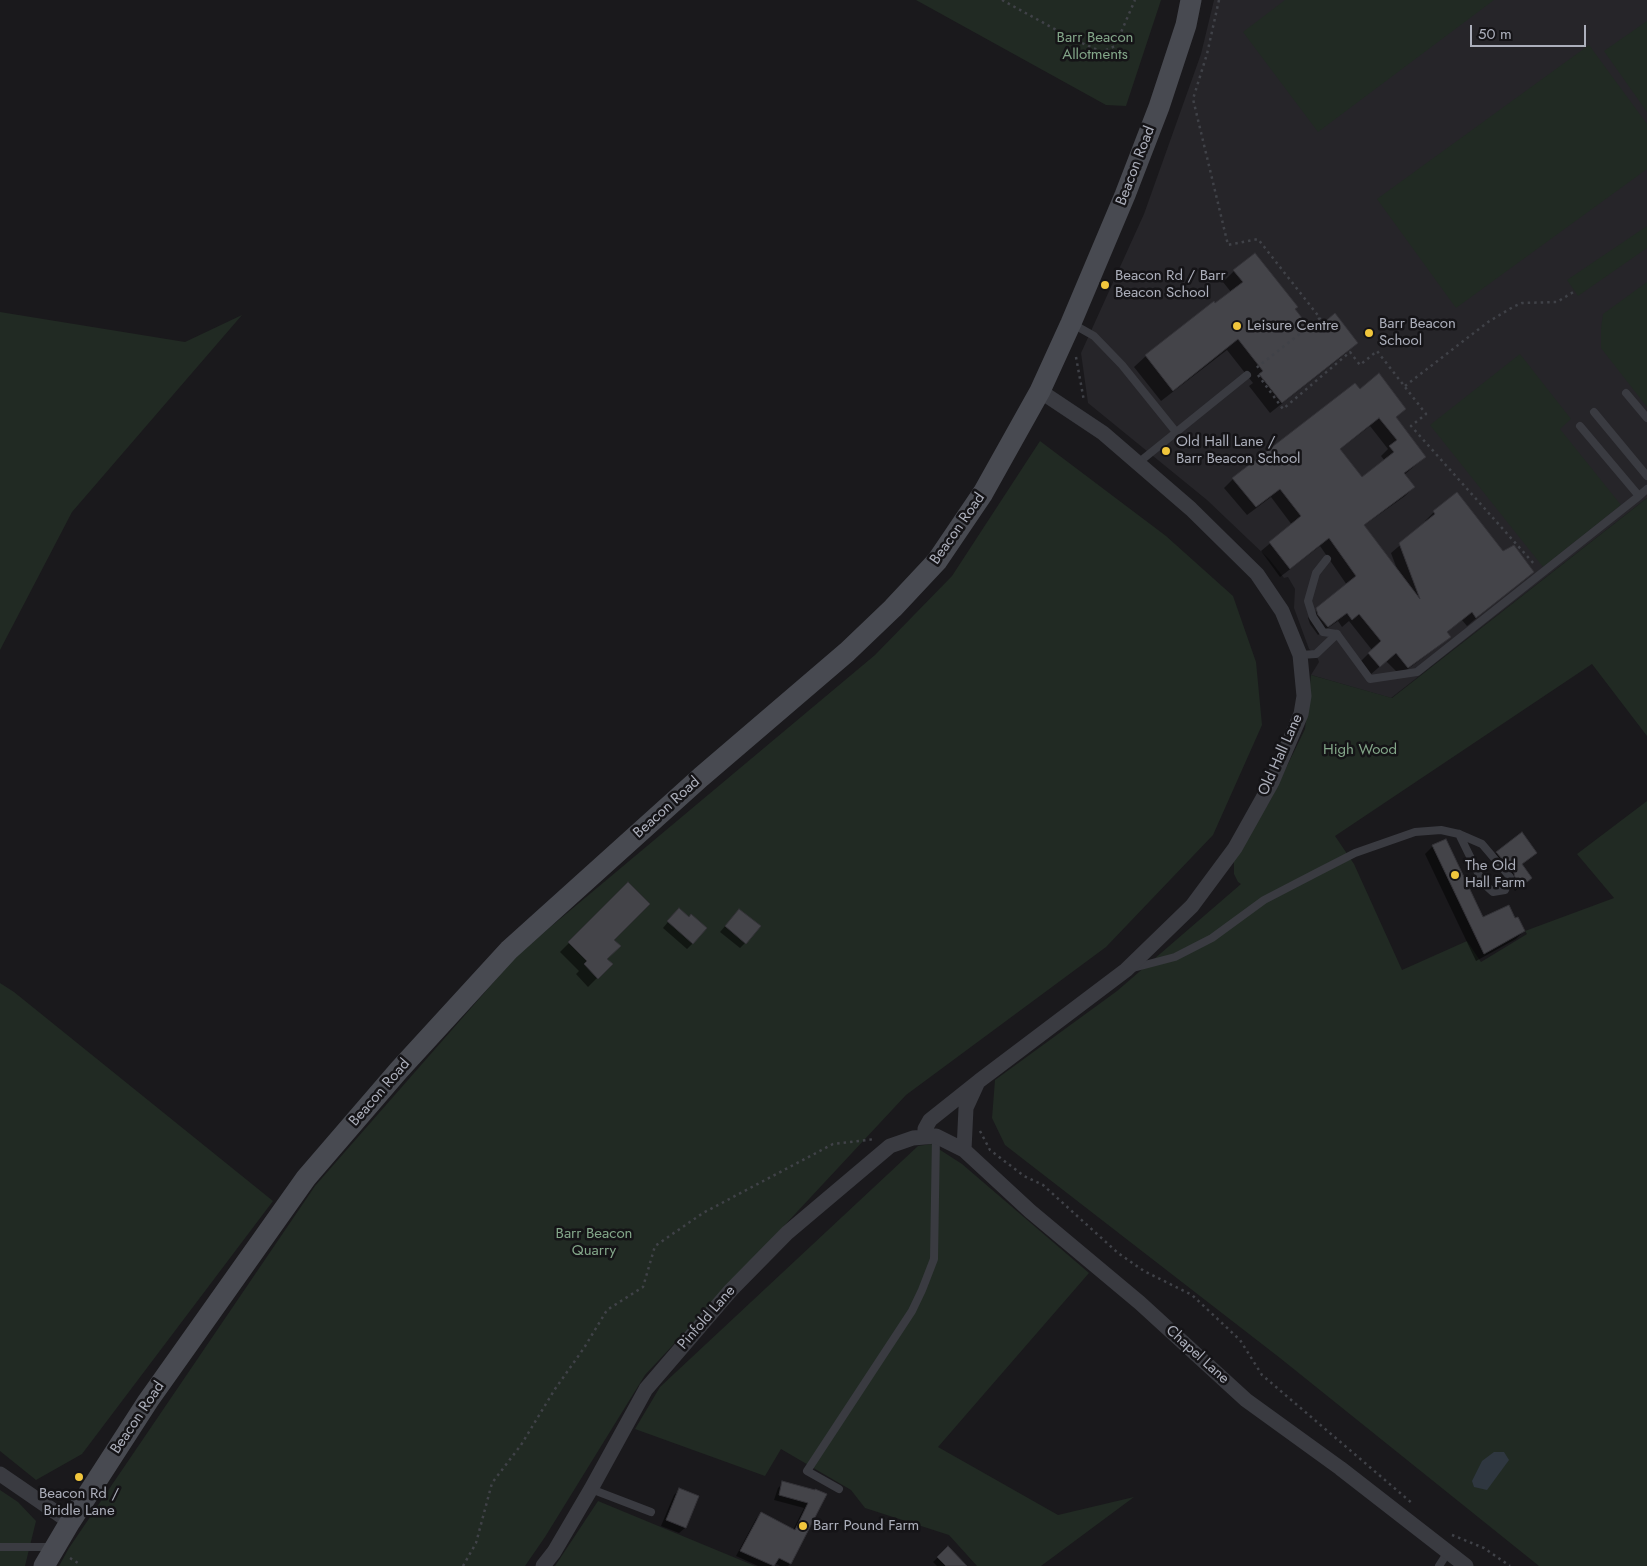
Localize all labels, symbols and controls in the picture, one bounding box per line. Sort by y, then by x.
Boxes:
scale bar [1472,15,1588,47]
text: 50 m [1478,23,1512,45]
park label: Barr Beacon Allotments [1057,29,1133,64]
street label: Beacon Road [1113,124,1159,208]
place label: Beacon Rd / Barr Beacon School [1115,267,1226,302]
marker: Beacon Rd / Barr Beacon School [1099,279,1111,291]
place label: Barr Beacon School [1379,315,1456,350]
place label: Leisure Centre [1247,317,1339,335]
marker: Leisure Centre [1231,320,1243,332]
marker: Barr Beacon School [1363,327,1375,339]
place label: Old Hall Lane / Barr Beacon School [1176,433,1301,468]
marker: Old Hall Lane / Barr Beacon School [1160,445,1172,457]
street label: Beacon Road [927,490,989,568]
street label: Old Hall Lane [1255,711,1307,799]
park label: High Wood [1323,741,1397,759]
street label: Beacon Road [630,773,704,843]
place label: The Old Hall Farm [1465,857,1525,892]
marker: The Old Hall Farm [1449,869,1461,881]
street label: Beacon Road [346,1056,414,1130]
park label: Barr Beacon Quarry [556,1225,632,1260]
street label: Pinfold Lane [674,1282,740,1354]
street label: Chapel Lane [1162,1322,1232,1388]
street label: Beacon Road [107,1378,169,1458]
marker: Beacon Rd / Bridle Lane [73,1471,85,1483]
place label: Beacon Rd / Bridle Lane [39,1485,119,1520]
place label: Barr Pound Farm [813,1517,919,1535]
marker: Barr Pound Farm [797,1520,809,1532]

